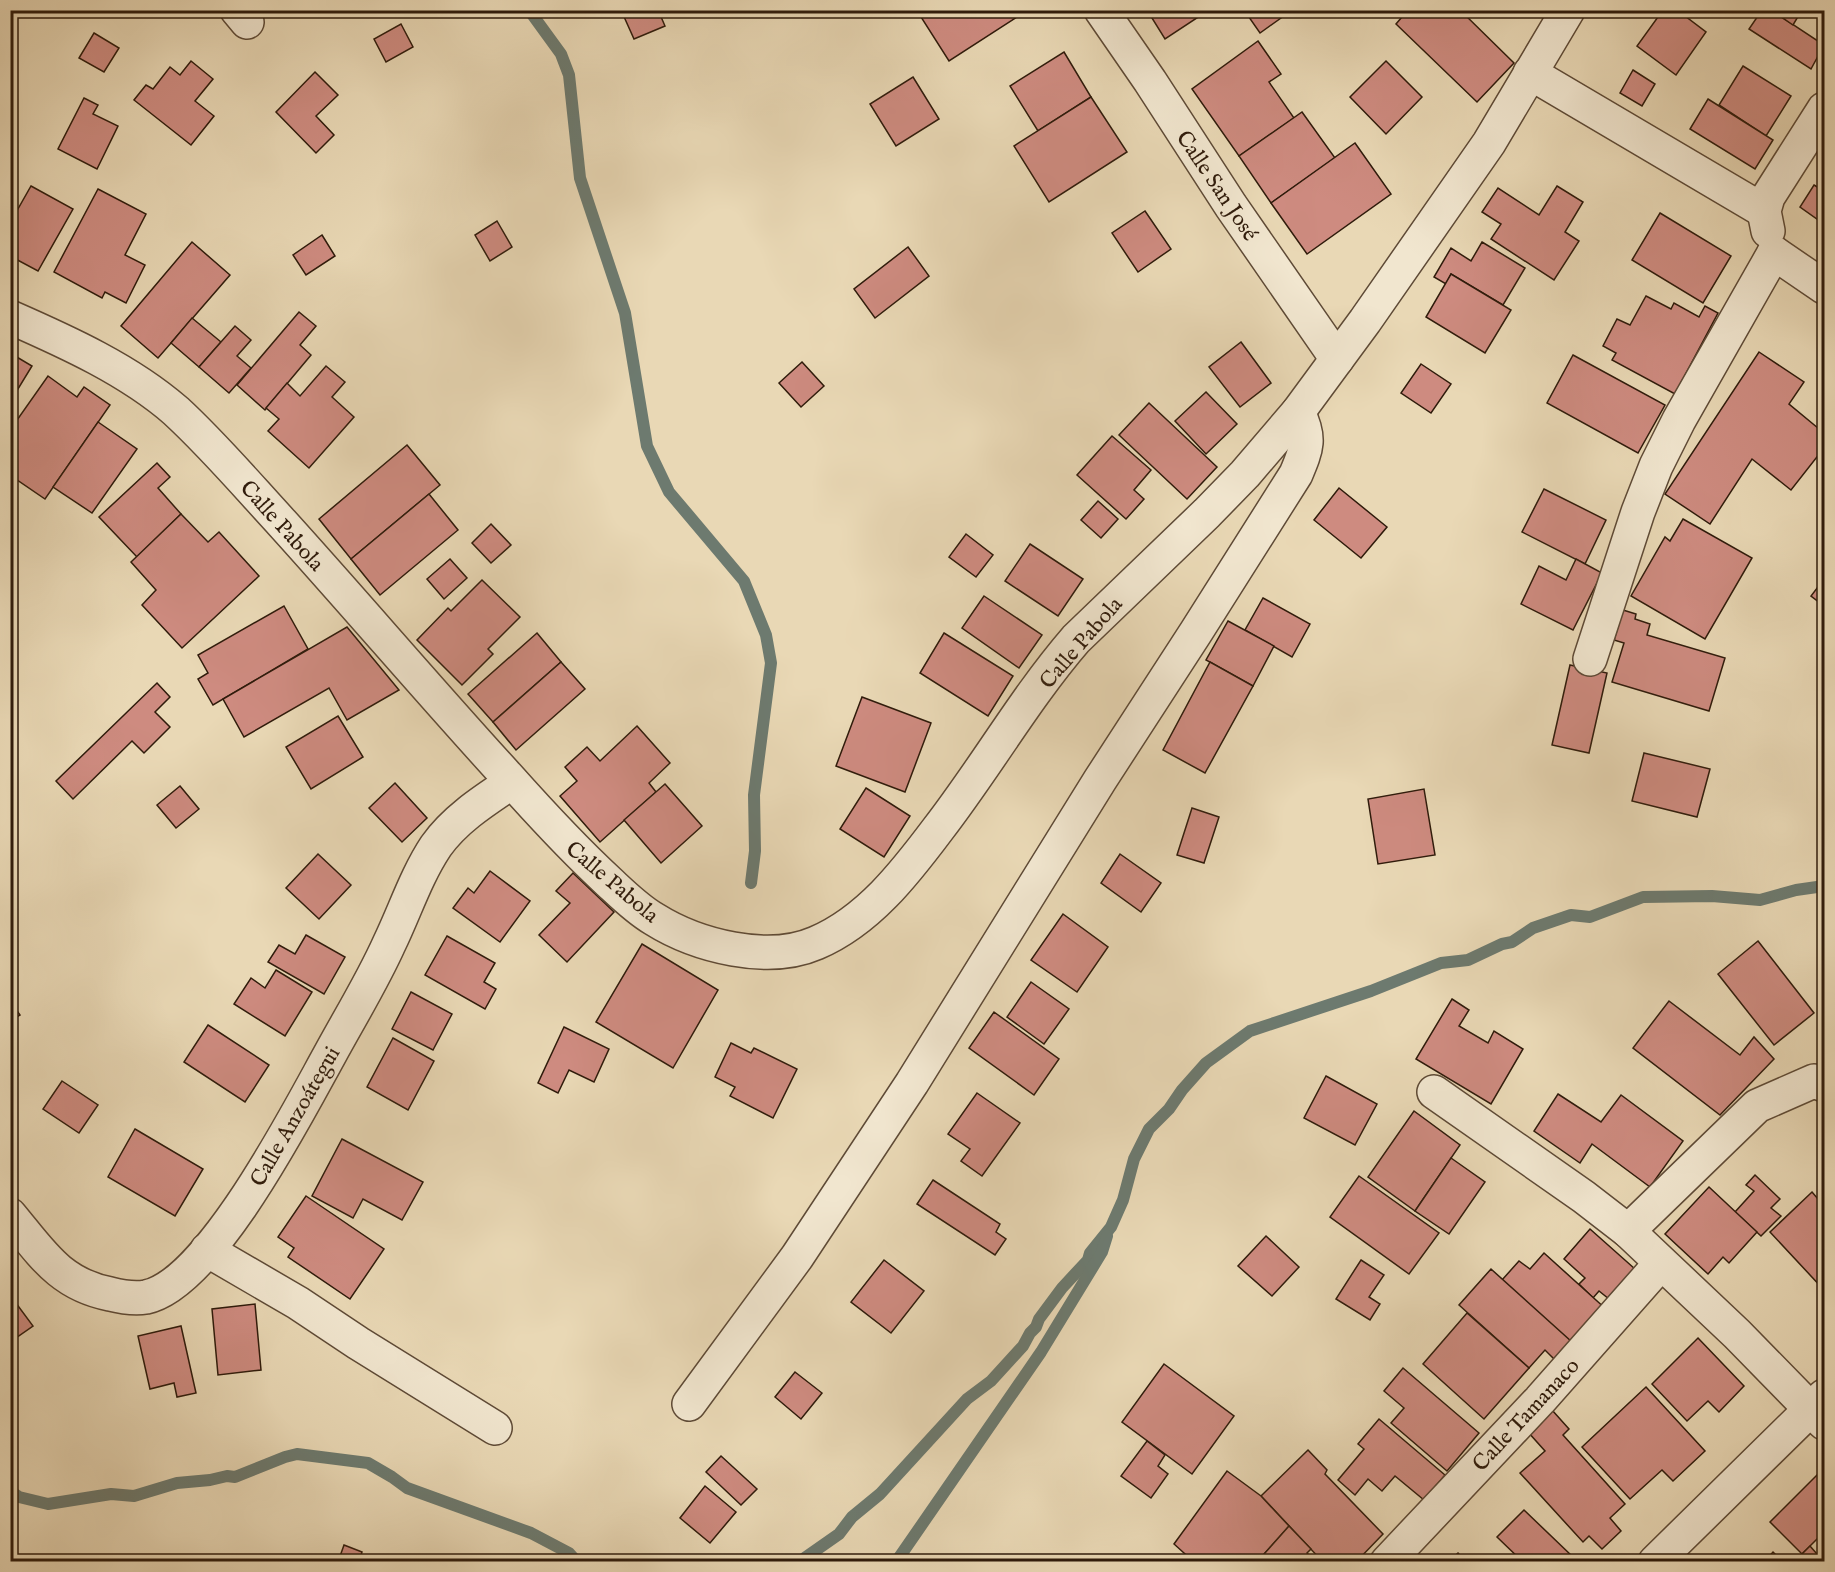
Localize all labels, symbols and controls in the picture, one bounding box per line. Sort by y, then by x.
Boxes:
street label: Calle San José [1169,125,1264,247]
street label: Calle Pabola [233,475,330,578]
street label: Calle Pabola [1034,591,1130,695]
street label: Calle Pabola [559,835,664,930]
street label: Calle Anzoátegui [244,1042,347,1192]
street label: Calle Tamanaco [1467,1353,1586,1478]

